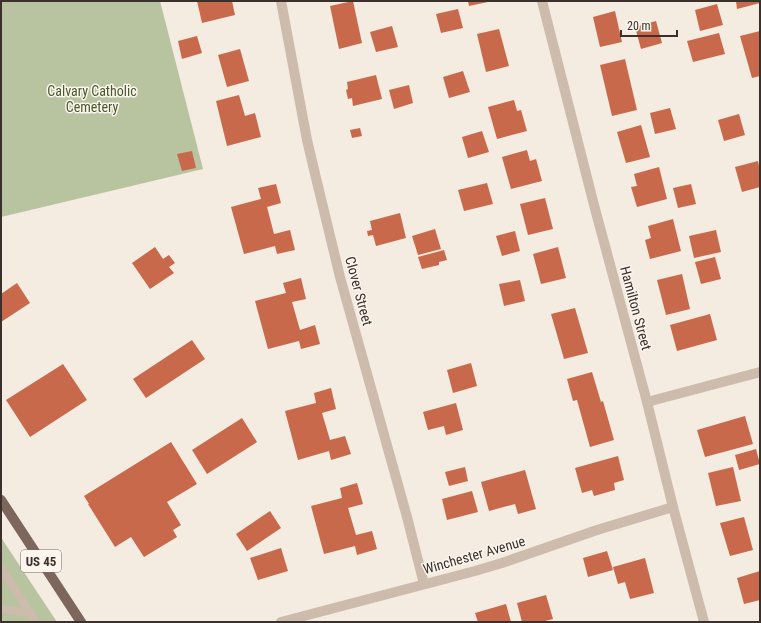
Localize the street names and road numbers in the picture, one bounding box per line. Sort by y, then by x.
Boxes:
street label: Clover Street [342,255,376,327]
street label: Hamilton Street [617,264,655,352]
street label: Winchester Avenue [421,533,527,577]
road number: US 45 [21,550,61,572]

